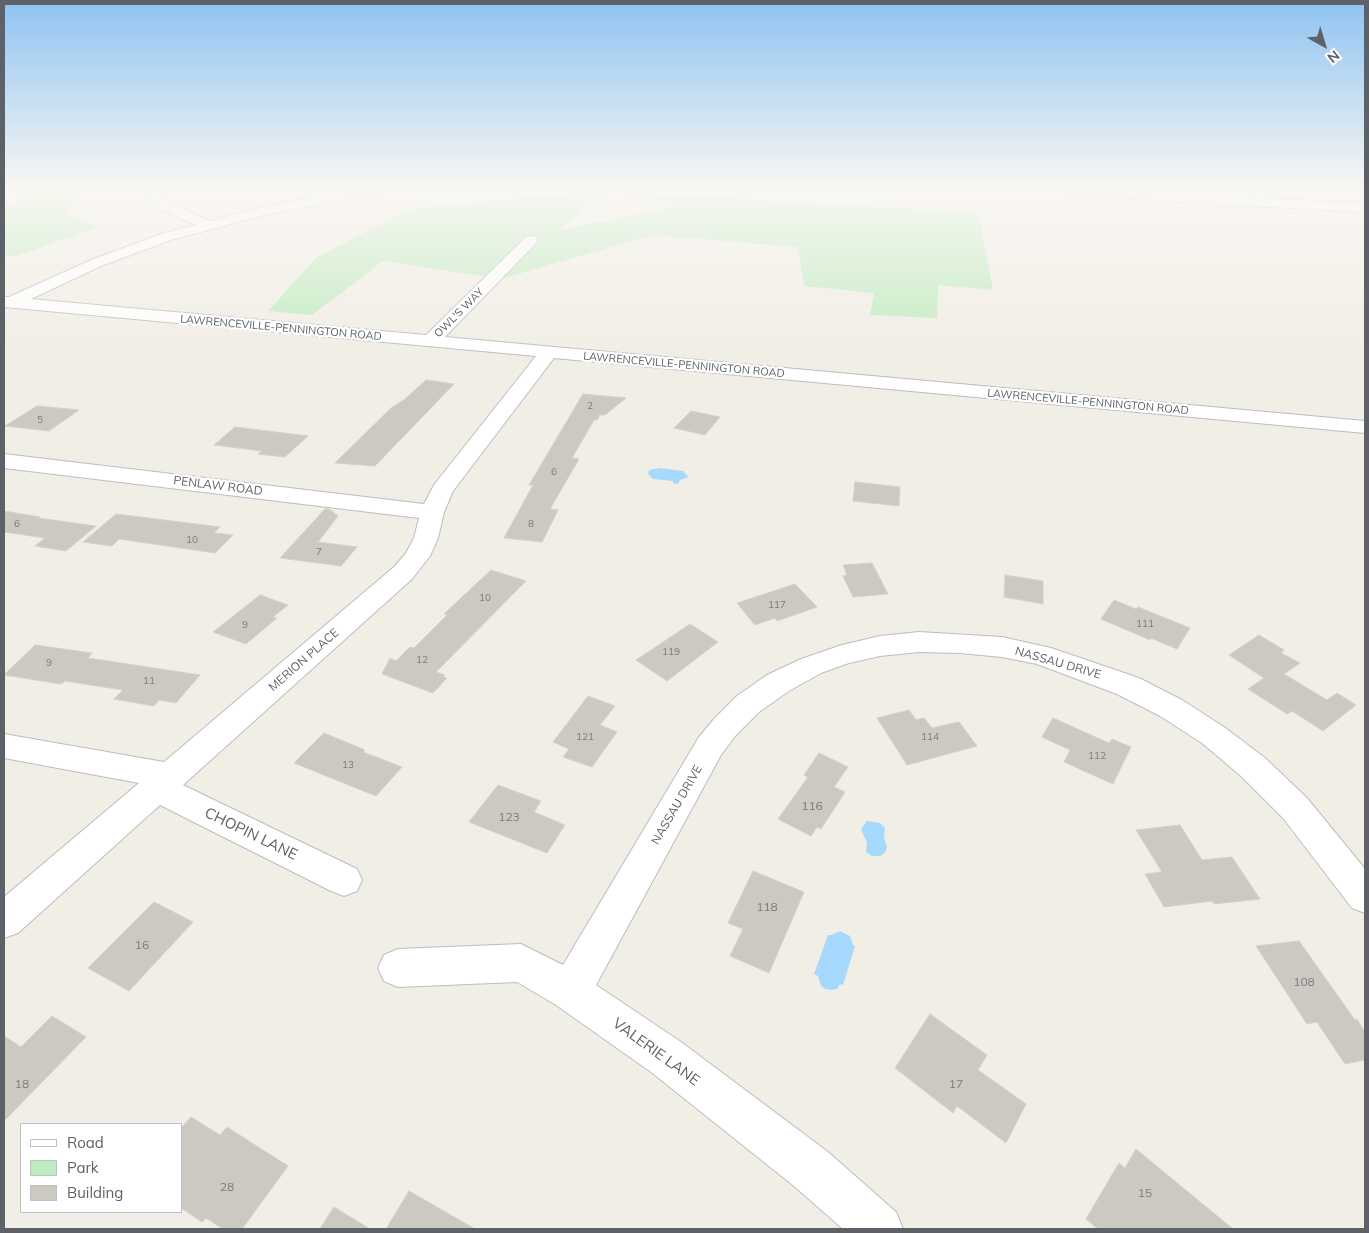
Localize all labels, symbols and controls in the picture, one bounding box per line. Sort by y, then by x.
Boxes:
north arrow [1299,20,1349,70]
text: N [1324,46,1343,67]
street label: OWL'S WAY [432,286,486,340]
street label: LAWRENCEVILLE-PENNINGTON ROAD [180,313,382,343]
street label: LAWRENCEVILLE-PENNINGTON ROAD [583,350,785,380]
street label: LAWRENCEVILLE-PENNINGTON ROAD [987,387,1189,417]
house number: 2 [587,400,593,412]
house number: 5 [37,414,43,426]
house number: 6 [551,466,557,478]
street label: PENLAW ROAD [173,473,263,499]
house number: 6 [14,518,20,530]
house number: 8 [528,518,534,530]
house number: 10 [186,534,198,546]
house number: 7 [316,546,322,558]
house number: 10 [479,592,491,604]
house number: 117 [768,599,786,611]
house number: 111 [1136,618,1154,630]
house number: 9 [242,619,248,631]
street label: MERION PLACE [266,626,342,694]
street label: NASSAU DRIVE [1013,644,1103,682]
house number: 119 [662,646,680,658]
house number: 12 [416,654,428,666]
house number: 9 [46,657,52,669]
house number: 11 [143,675,155,687]
house number: 121 [576,731,594,743]
house number: 114 [921,731,939,743]
house number: 112 [1088,750,1106,762]
house number: 13 [342,759,354,771]
street label: NASSAU DRIVE [648,763,706,847]
house number: 116 [801,799,823,813]
street label: CHOPIN LANE [202,804,300,864]
house number: 123 [498,810,520,824]
house number: 118 [756,900,778,914]
house number: 16 [135,938,149,952]
house number: 108 [1293,975,1315,989]
street label: VALERIE LANE [609,1014,703,1090]
house number: 18 [15,1077,29,1091]
house number: 17 [949,1077,963,1091]
legend [20,1123,182,1213]
text: Road [67,1133,104,1152]
text: Park [67,1158,99,1177]
house number: 28 [220,1180,234,1194]
text: Building [67,1183,123,1202]
house number: 15 [1138,1186,1152,1200]

